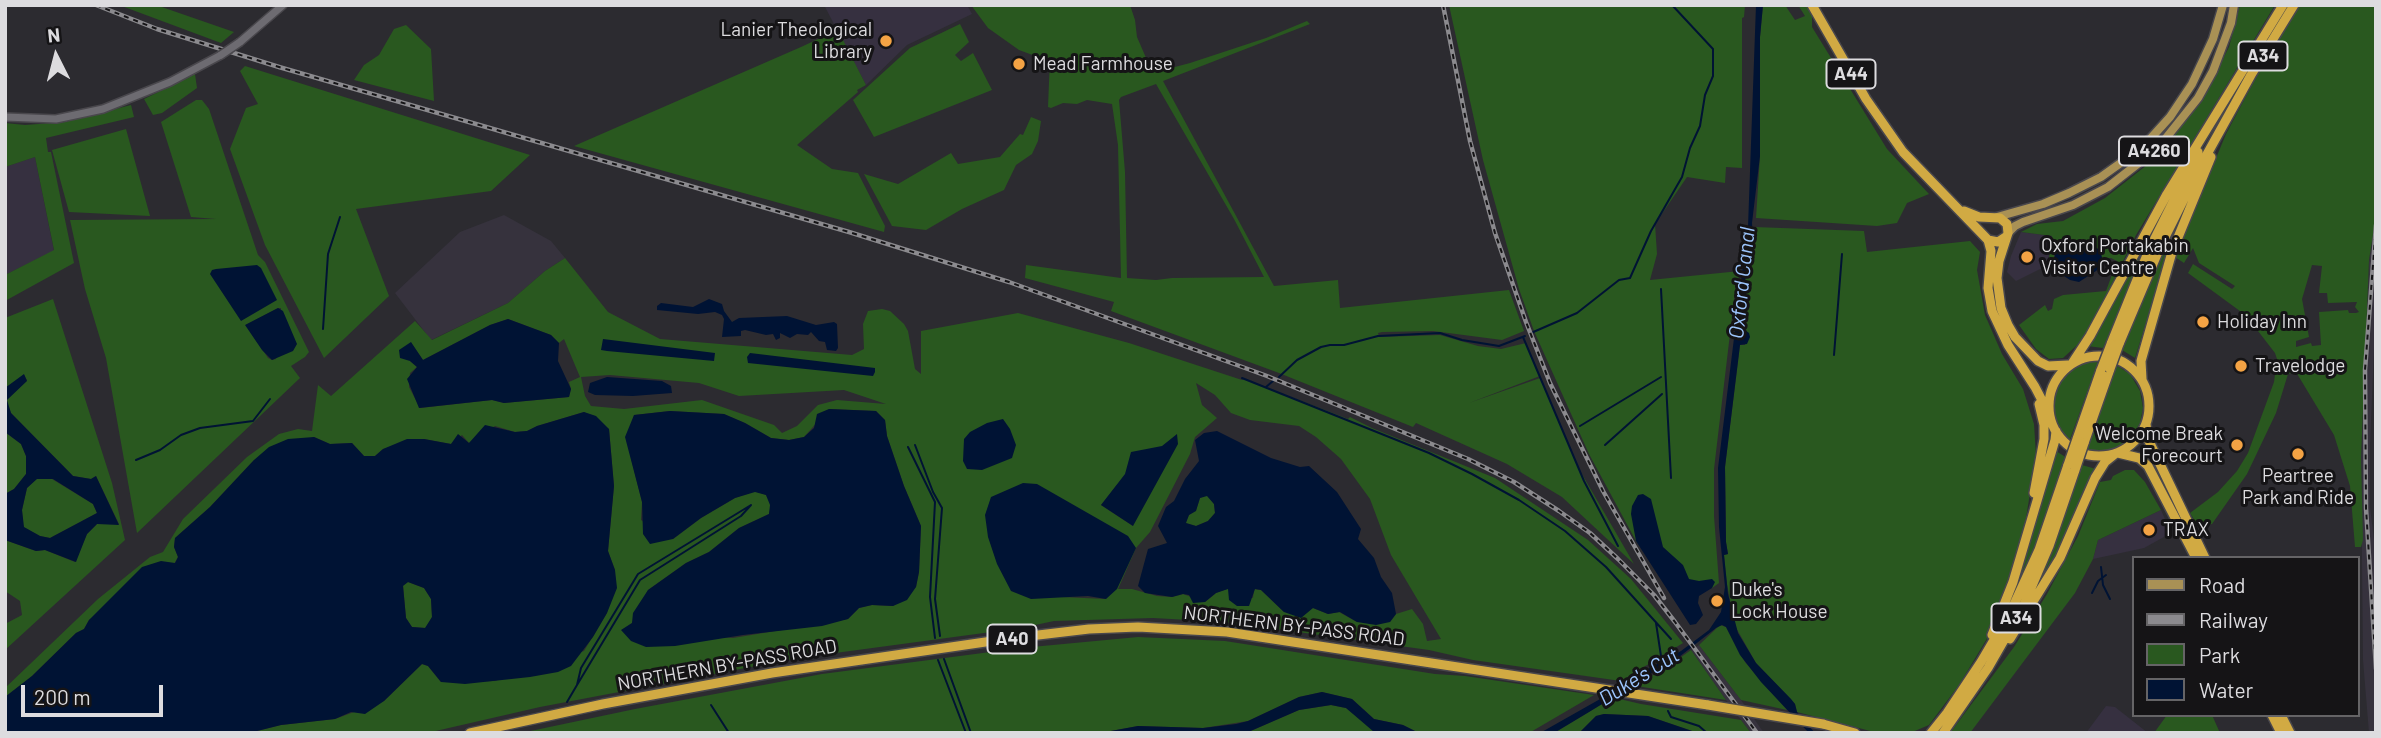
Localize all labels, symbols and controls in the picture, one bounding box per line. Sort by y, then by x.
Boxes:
place label: Lanier Theological Library [720,19,872,63]
north arrow [21,21,91,91]
text: N [46,23,61,47]
marker: Lanier Theological Library [878,33,894,49]
road number: A34 [2238,42,2288,70]
place label: Mead Farmhouse [1033,53,1173,75]
marker: Mead Farmhouse [1011,56,1027,72]
road number: A44 [1826,60,1876,88]
road number: A4260 [2119,136,2189,166]
water label: Oxford Canal [1724,226,1760,340]
place label: Oxford Portakabin Visitor Centre [2041,235,2189,279]
marker: Oxford Portakabin Visitor Centre [2019,249,2035,265]
place label: Holiday Inn [2217,311,2307,333]
marker: Holiday Inn [2195,314,2211,330]
place label: Travelodge [2255,355,2345,377]
marker: Travelodge [2233,358,2249,374]
place label: Welcome Break Forecourt [2095,423,2223,467]
marker: Welcome Break Forecourt [2229,437,2245,453]
marker: Peartree Park and Ride [2290,446,2306,462]
place label: Peartree Park and Ride [2242,465,2354,509]
place label: TRAX [2163,519,2209,541]
marker: TRAX [2141,522,2157,538]
legend [2132,556,2360,717]
text: Road [2199,572,2245,597]
place label: Duke's Lock House [1731,579,1828,623]
marker: Duke's Lock House [1709,593,1725,609]
street label: NORTHERN BY-PASS ROAD [1182,601,1406,651]
road number: A34 [1992,604,2040,632]
text: Railway [2199,607,2268,632]
road number: A40 [988,624,1036,654]
street label: NORTHERN BY-PASS ROAD [616,634,838,696]
water label: Duke's Cut [1594,642,1684,712]
text: Park [2199,642,2240,667]
scale bar [24,672,166,716]
text: Water [2199,677,2253,702]
text: 200 m [34,684,91,709]

